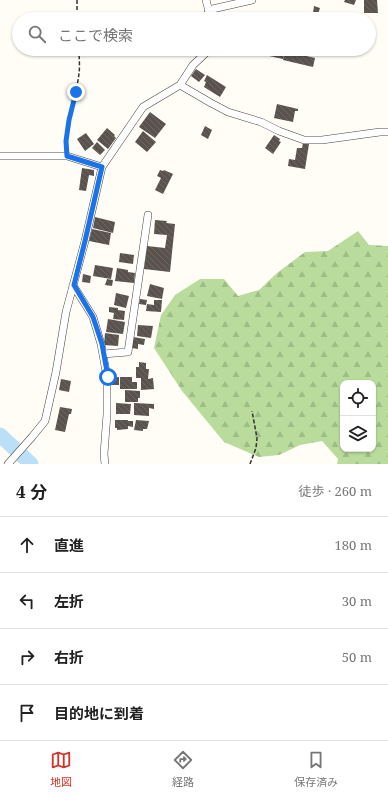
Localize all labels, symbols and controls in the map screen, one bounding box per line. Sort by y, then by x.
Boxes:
search box [12,12,376,56]
icon: search [26,23,48,45]
text: ここで検索 [58,25,133,45]
route end [67,83,85,101]
route start [99,368,117,386]
map controls [340,380,376,452]
button: locate [340,380,376,416]
button: layers [340,416,376,452]
text: 4 分 [16,480,47,503]
text: 徒歩 · 260 m [299,482,372,500]
icon: ahead [16,534,38,556]
text: 直進 [54,535,84,555]
text: 180 m [335,536,372,554]
icon: left [16,590,38,612]
text: 左折 [54,591,84,611]
text: 30 m [342,592,372,610]
icon: right [16,646,38,668]
text: 右折 [54,647,84,667]
text: 50 m [342,648,372,666]
icon: arrive [16,702,38,724]
text: 目的地に到着 [54,703,144,723]
tab: 地図 [50,749,72,789]
tab: 経路 [172,749,194,789]
tab: 保存済み [294,749,338,789]

